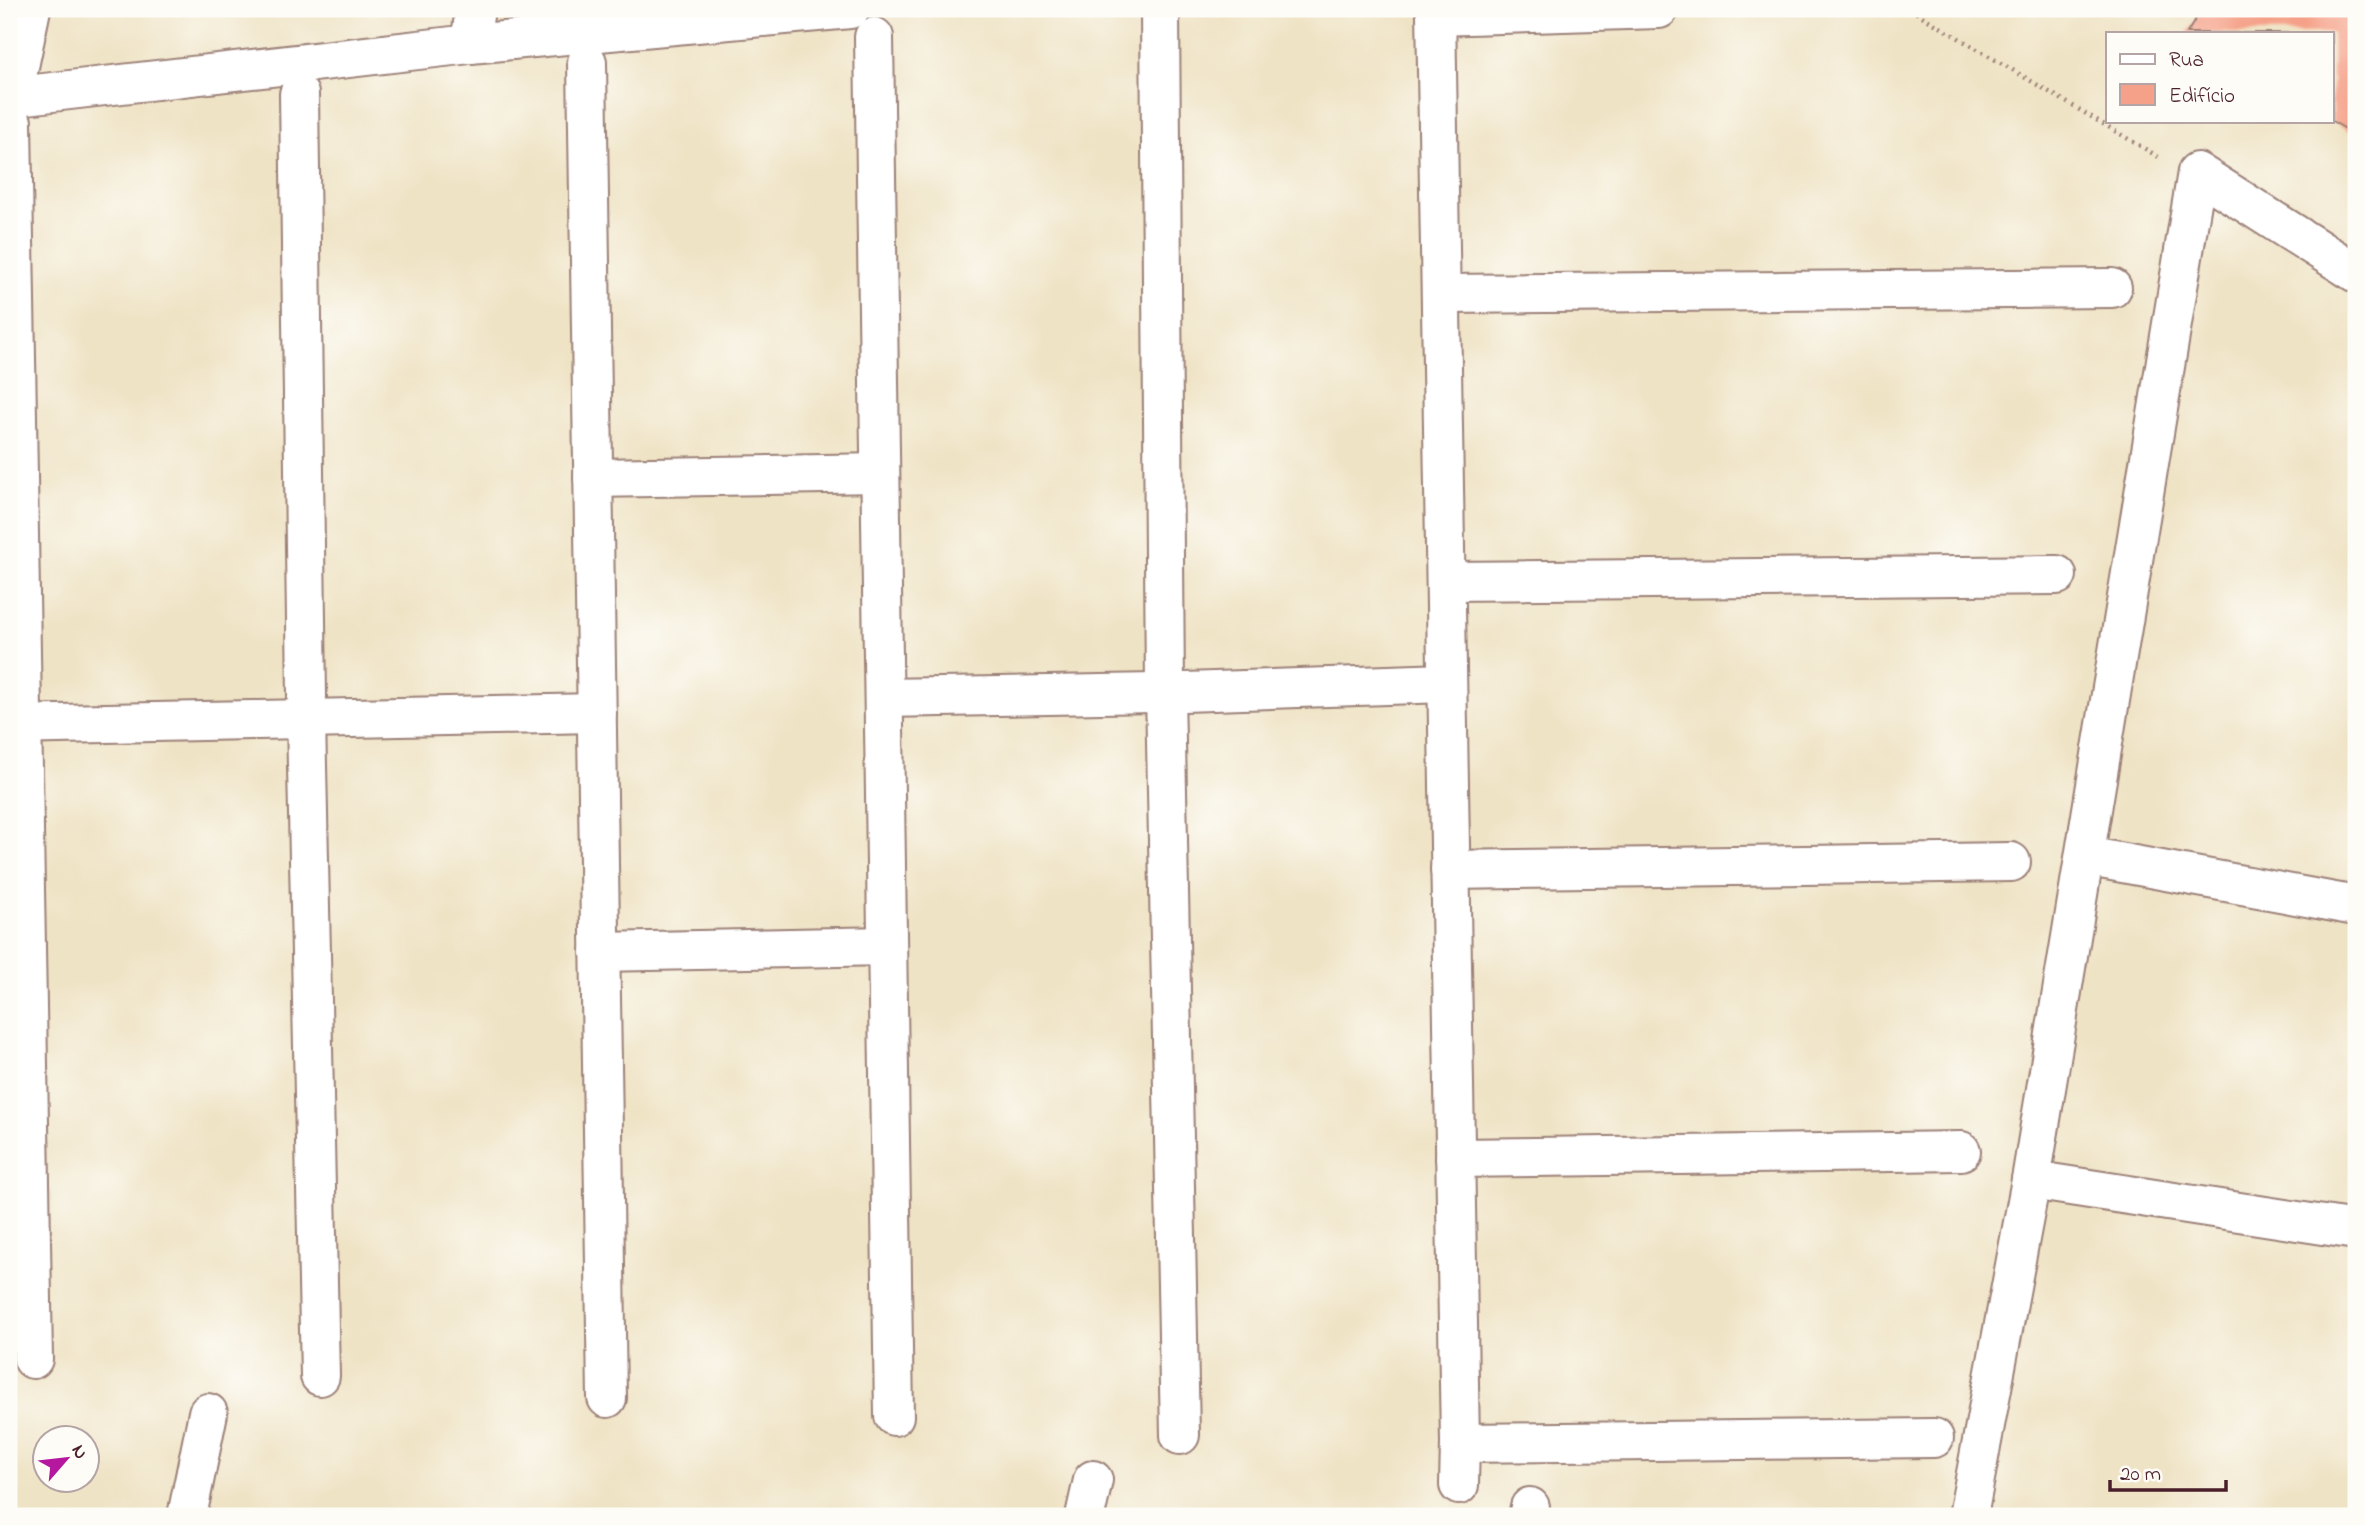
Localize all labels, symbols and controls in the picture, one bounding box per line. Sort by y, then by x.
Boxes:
legend [2106,32,2334,122]
text: Rua [2169,46,2204,76]
text: Edifício [2169,82,2235,112]
north arrow [32,1424,102,1494]
text: N [64,1440,94,1464]
scale bar [2110,1448,2225,1492]
text: 20 m [2120,1460,2161,1490]

